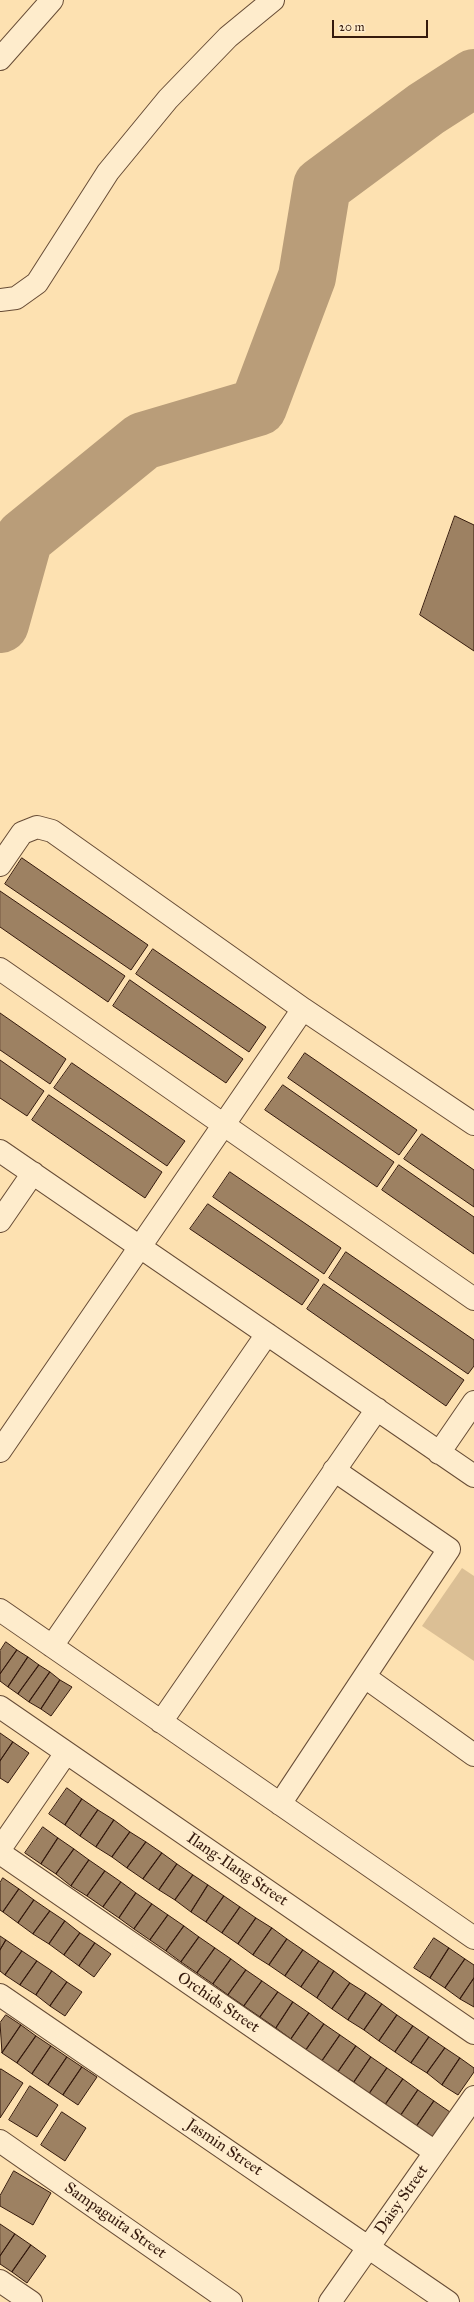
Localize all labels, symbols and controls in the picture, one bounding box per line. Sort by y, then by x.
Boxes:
scale bar [334,12,430,38]
text: 20 m [339,20,365,34]
street label: Ilang-Ilang Street [183,1829,291,1911]
street label: Orchids Street [173,1968,263,2038]
street label: Jasmin Street [182,2115,266,2181]
street label: Daisy Street [371,2162,433,2238]
street label: Sampaguita Street [60,2179,170,2263]

